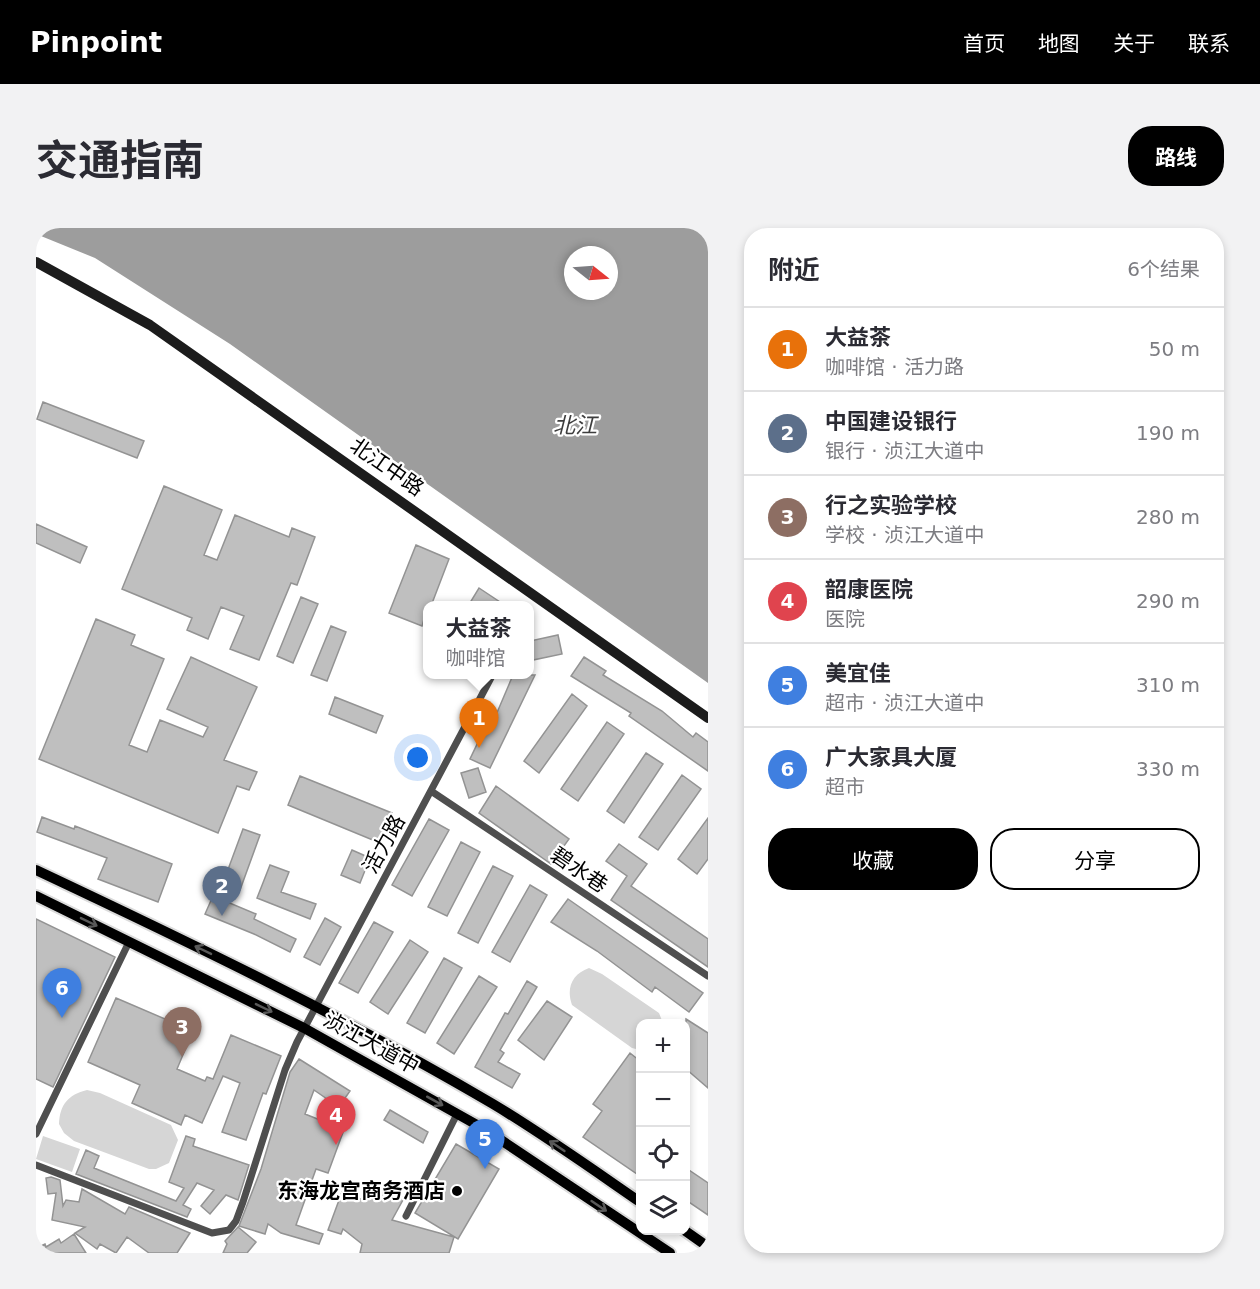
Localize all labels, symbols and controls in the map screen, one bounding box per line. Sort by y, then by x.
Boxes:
text: Pinpoint [30,26,162,59]
text: 首页 [963,32,1005,56]
text: 地图 [1038,32,1080,56]
text: 关于 [1113,32,1155,56]
text: 联系 [1188,32,1230,56]
button: 路线 [1128,126,1224,186]
text: 交通指南 [36,136,204,185]
north arrow [564,246,618,300]
text: 附近 [768,255,820,285]
text: 6个结果 [1127,257,1200,281]
text: 大益茶 [825,325,891,350]
text: 1 [781,337,794,361]
text: 50 m [1149,337,1200,361]
text: 咖啡馆 · 活力路 [825,355,964,379]
text: 中国建设银行 [825,409,957,434]
water label: 北江 [553,413,599,438]
text: 2 [781,421,794,445]
text: 190 m [1136,421,1200,445]
street label: 北江中路 [346,433,428,501]
text: 银行 · 浈江大道中 [825,439,984,463]
text: 行之实验学校 [825,493,957,518]
text: 3 [781,505,794,529]
text: 280 m [1136,505,1200,529]
text: 学校 · 浈江大道中 [825,523,984,547]
text: 韶康医院 [825,577,913,602]
text: 4 [781,589,794,613]
text: 290 m [1136,589,1200,613]
popup [423,601,534,679]
text: 医院 [825,607,865,631]
text: 大益茶 [445,616,512,641]
text: 咖啡馆 [445,646,505,670]
text: 美宜佳 [825,661,891,686]
text: 5 [781,673,794,697]
text: 310 m [1136,673,1200,697]
text: 超市 · 浈江大道中 [825,691,984,715]
pin: 1 [460,698,498,748]
your location [403,743,432,772]
text: 广大家具大厦 [825,745,957,770]
text: 6 [781,757,794,781]
text: 330 m [1136,757,1200,781]
text: 超市 [825,775,865,799]
street label: 活力路 [358,811,410,877]
button: 收藏 [768,828,978,890]
button: 分享 [990,828,1200,890]
street label: 碧水巷 [546,842,612,898]
pin: 2 [202,866,242,916]
one-way arrow [79,917,97,929]
one-way arrow [194,943,212,955]
pin: 6 [42,968,82,1018]
one-way arrow [254,1003,272,1015]
street label: 浈江大道中 [319,1007,423,1079]
pin: 3 [162,1008,202,1057]
map controls [636,1019,690,1235]
button: + [636,1019,690,1073]
button: − [636,1073,690,1127]
pin: 4 [316,1096,356,1145]
one-way arrow [426,1096,443,1108]
pin: 5 [466,1120,504,1169]
button: locate [636,1127,690,1181]
one-way arrow [549,1140,566,1152]
place label: 东海龙宫商务酒店 [277,1179,445,1203]
button: layers [636,1181,690,1235]
marker: 东海龙宫商务酒店 [450,1184,464,1198]
one-way arrow [591,1200,607,1212]

